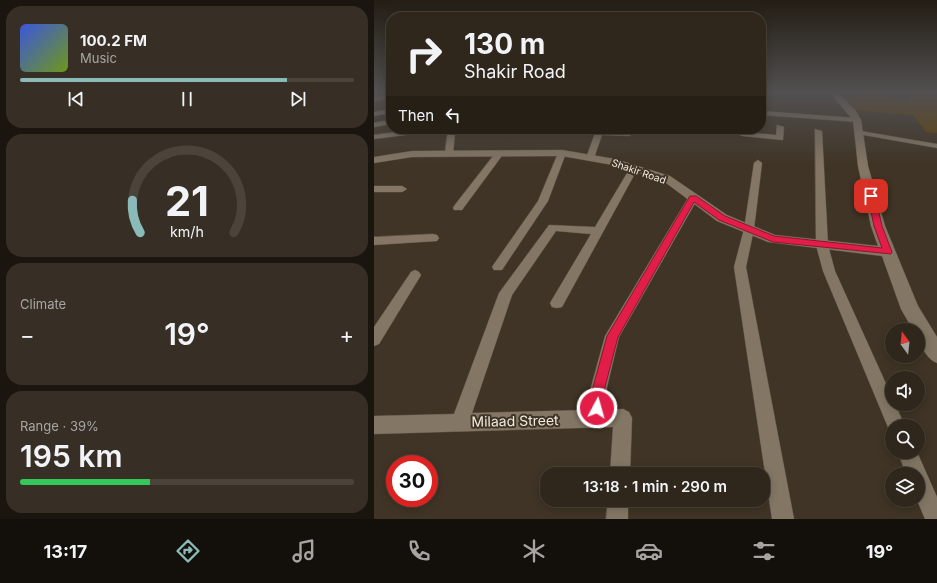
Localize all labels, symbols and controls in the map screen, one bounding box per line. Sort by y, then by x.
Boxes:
text: 130 m [464,27,545,61]
icon: right [398,28,450,80]
text: 100.2 FM [80,31,147,50]
text: Music [80,50,117,66]
text: Shakir Road [464,61,566,82]
icon: previous [65,88,87,110]
icon: pause [176,88,198,110]
icon: next [287,88,309,110]
icon: left [442,104,464,126]
text: Then [398,106,434,125]
street label: Shakir Road [610,156,668,186]
text: 21 [165,176,209,226]
pin [854,179,888,213]
icon: arrive [860,185,882,207]
text: km/h [170,223,204,240]
text: Climate [20,296,66,312]
text: 19° [164,316,210,352]
text: − [20,322,35,348]
text: + [339,322,354,348]
north arrow [885,323,925,363]
map controls [885,323,925,507]
button: sound [885,371,925,411]
position arrow [576,387,618,429]
street label: Milaad Street [471,411,559,430]
text: Range · 39% [20,418,99,434]
button: search [885,419,925,459]
text: 195 km [20,438,122,474]
speed limit sign: 30 [386,455,438,507]
button: layers [885,467,925,507]
text: 13:18 · 1 min · 290 m [583,477,727,496]
icon: directions [174,537,202,565]
icon: music [290,537,318,565]
icon: phone [405,537,433,565]
icon: climate [520,537,548,565]
icon: car [635,537,663,565]
icon: filters [750,537,778,565]
text: 13:17 [44,541,87,562]
text: 19° [866,541,893,562]

